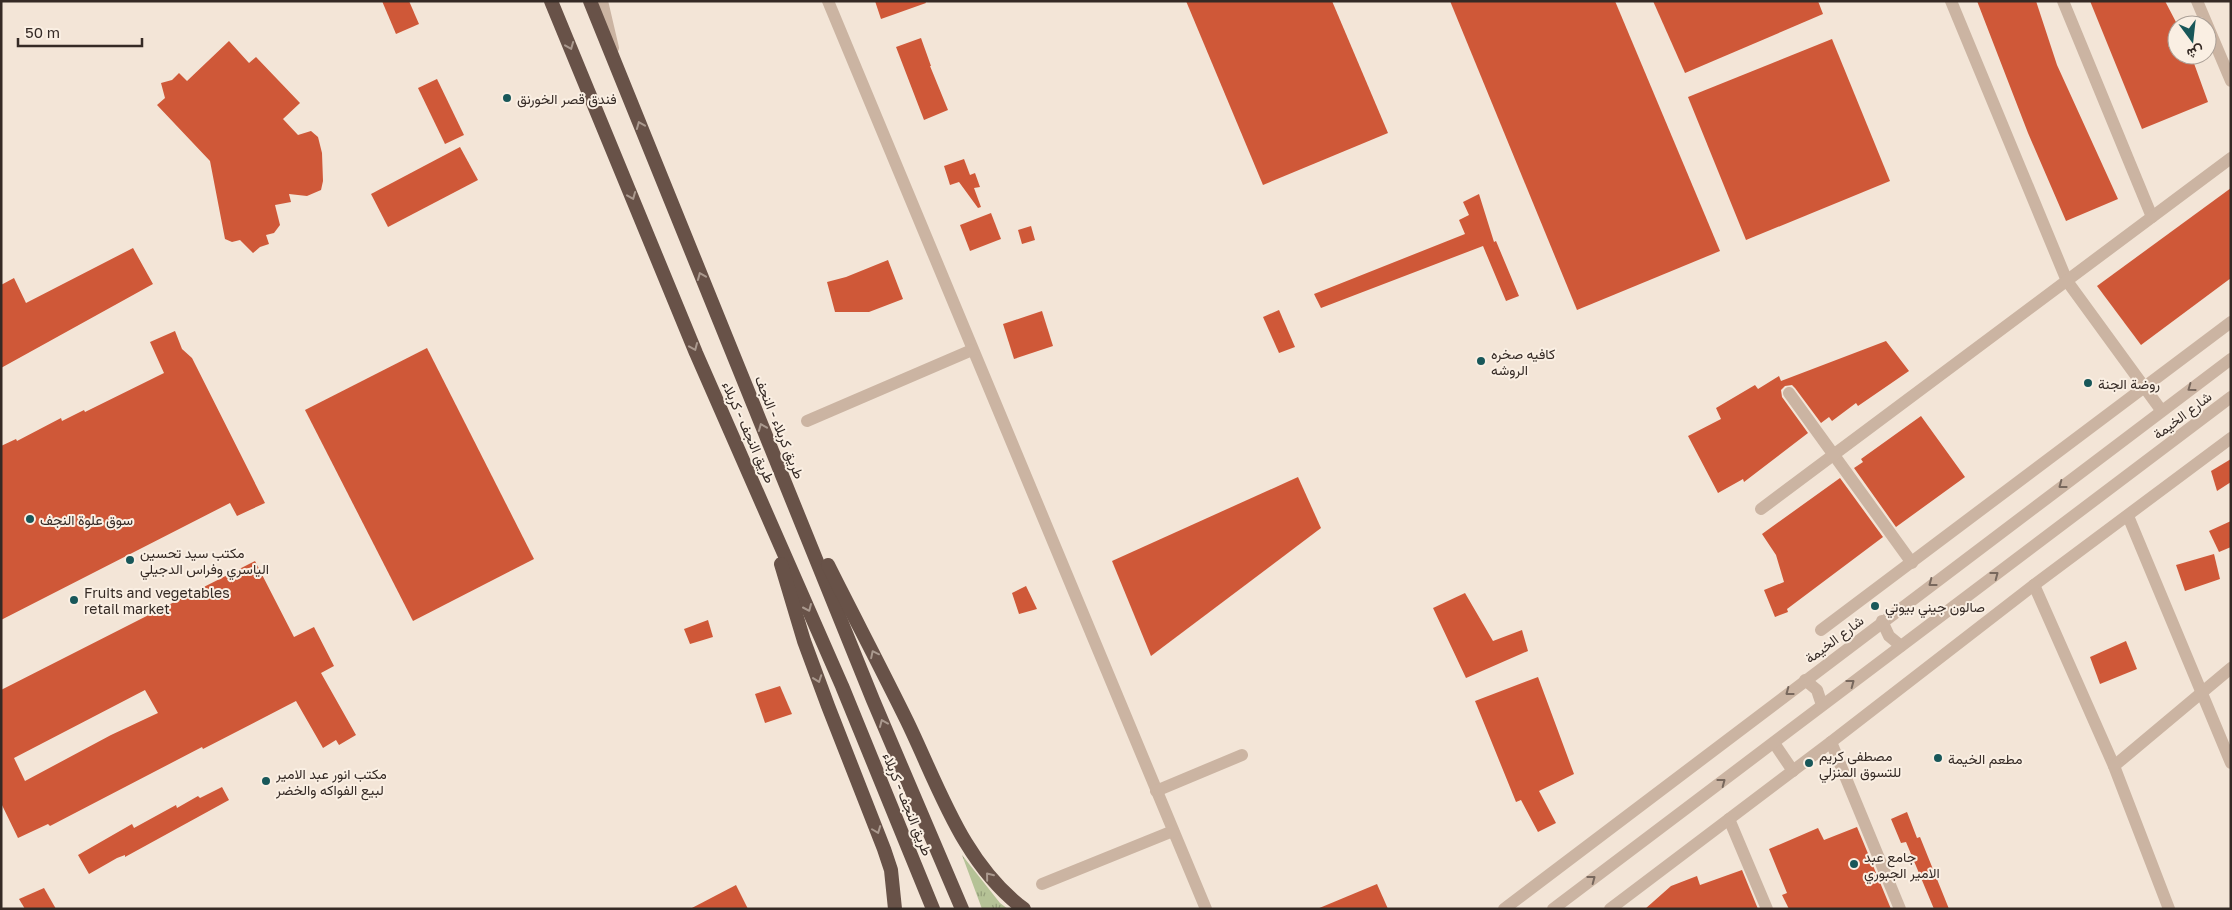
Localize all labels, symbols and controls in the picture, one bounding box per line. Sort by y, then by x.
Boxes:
scale bar [18,15,141,47]
north arrow [2167,15,2217,65]
text: 50 m [25,23,60,41]
one-way arrow [563,41,574,50]
text: ش [2185,42,2206,63]
place label: فندق قصر الخورنق [517,90,617,108]
marker: فندق قصر الخورنق [501,92,513,104]
one-way arrow [636,121,647,130]
one-way arrow [625,191,636,200]
one-way arrow [697,272,708,281]
one-way arrow [687,342,698,351]
place label: كافيه صخره الروشه [1491,345,1555,379]
marker: كافيه صخره الروشه [1475,355,1487,367]
street label: طريق کربلاء - النجف [751,373,808,481]
place label: روضة الجنة [2098,375,2160,393]
marker: روضة الجنة [2082,377,2094,389]
street label: طريق النجف - کربلاء [718,378,779,486]
one-way arrow [2188,381,2197,391]
street label: شارع الخيمة [2149,387,2216,445]
one-way arrow [758,423,768,431]
one-way arrow [2058,479,2068,488]
place label: سوق علوة النجف [40,511,133,529]
marker: سوق علوة النجف [24,513,36,525]
place label: مكتب سيد تحسين الياسري وفراس الدجيلي [140,544,269,581]
marker: مكتب سيد تحسين الياسري وفراس الدجيلي [124,554,136,566]
one-way arrow [1989,572,1999,581]
one-way arrow [1929,578,1938,586]
place label: Fruits and vegetables retail market [84,584,230,617]
marker: Fruits and vegetables retail market [68,594,80,606]
place label: صالون جيني بيوتي [1885,598,1985,619]
marker: صالون جيني بيوتي [1869,600,1881,612]
one-way arrow [802,603,813,612]
street label: شارع الخيمة [1801,611,1868,669]
one-way arrow [870,650,880,659]
one-way arrow [812,674,822,683]
one-way arrow [1845,681,1854,689]
one-way arrow [1785,686,1795,695]
one-way arrow [879,719,889,728]
place label: مصطفى كريم للتسوق المنزلي [1819,747,1901,784]
street label: طريق النجف - کربلاء [879,750,936,858]
place label: مطعم الخيمة [1948,750,2022,768]
marker: مطعم الخيمة [1932,752,1944,764]
marker: مصطفى كريم للتسوق المنزلي [1803,757,1815,769]
place label: مكتب انور عبد الامير لبيع الفواكه والخضر [275,765,387,801]
marker: مكتب انور عبد الامير لبيع الفواكه والخضر [260,775,272,787]
one-way arrow [1716,779,1725,787]
one-way arrow [871,825,882,834]
place label: جامع عبد الامير الجبوري [1864,848,1940,885]
marker: جامع عبد الامير الجبوري [1848,858,1860,870]
one-way arrow [986,872,995,881]
one-way arrow [1586,877,1595,885]

